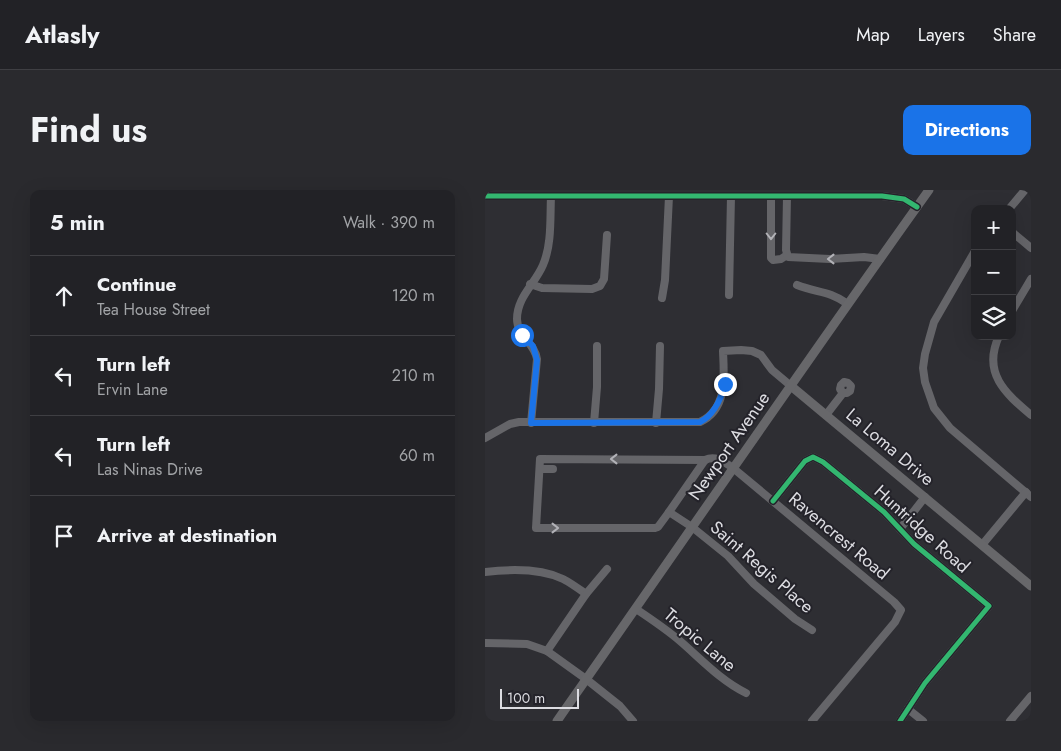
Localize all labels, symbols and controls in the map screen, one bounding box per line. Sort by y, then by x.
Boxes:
text: Atlasly [25,17,100,52]
text: Map [856,22,890,48]
text: Layers [918,22,965,48]
text: Share [993,22,1036,48]
text: Find us [30,105,147,155]
button: Directions [903,105,1031,155]
map controls [971,205,1016,340]
button: + [971,205,1016,250]
text: 5 min [50,208,105,238]
text: Walk · 390 m [343,211,435,234]
one-way arrow [766,232,776,240]
button: − [971,250,1016,295]
one-way arrow [827,253,835,264]
text: Continue [97,271,176,298]
icon: ahead [50,282,78,310]
text: 120 m [392,284,435,307]
button: layers [971,295,1016,340]
text: Tea House Street [97,298,210,321]
route start [511,324,534,347]
text: Turn left [97,351,170,378]
icon: left [50,362,78,390]
text: 210 m [392,364,435,387]
route end [714,373,737,396]
text: Ervin Lane [97,378,168,401]
street label: Newport Avenue [682,386,776,506]
street label: La Loma Drive [840,402,940,492]
text: Turn left [97,431,170,458]
icon: left [50,442,78,470]
text: 60 m [399,444,435,467]
one-way arrow [610,454,618,464]
text: Las Ninas Drive [97,458,203,481]
street label: Huntridge Road [868,479,976,579]
street label: Ravencrest Road [783,486,895,586]
street label: Saint Regis Place [704,515,820,619]
icon: arrive [50,522,78,550]
text: Arrive at destination [97,522,277,549]
one-way arrow [552,523,560,533]
street label: Tropic Lane [658,602,742,678]
scale bar [500,686,579,709]
text: 100 m [507,688,545,708]

